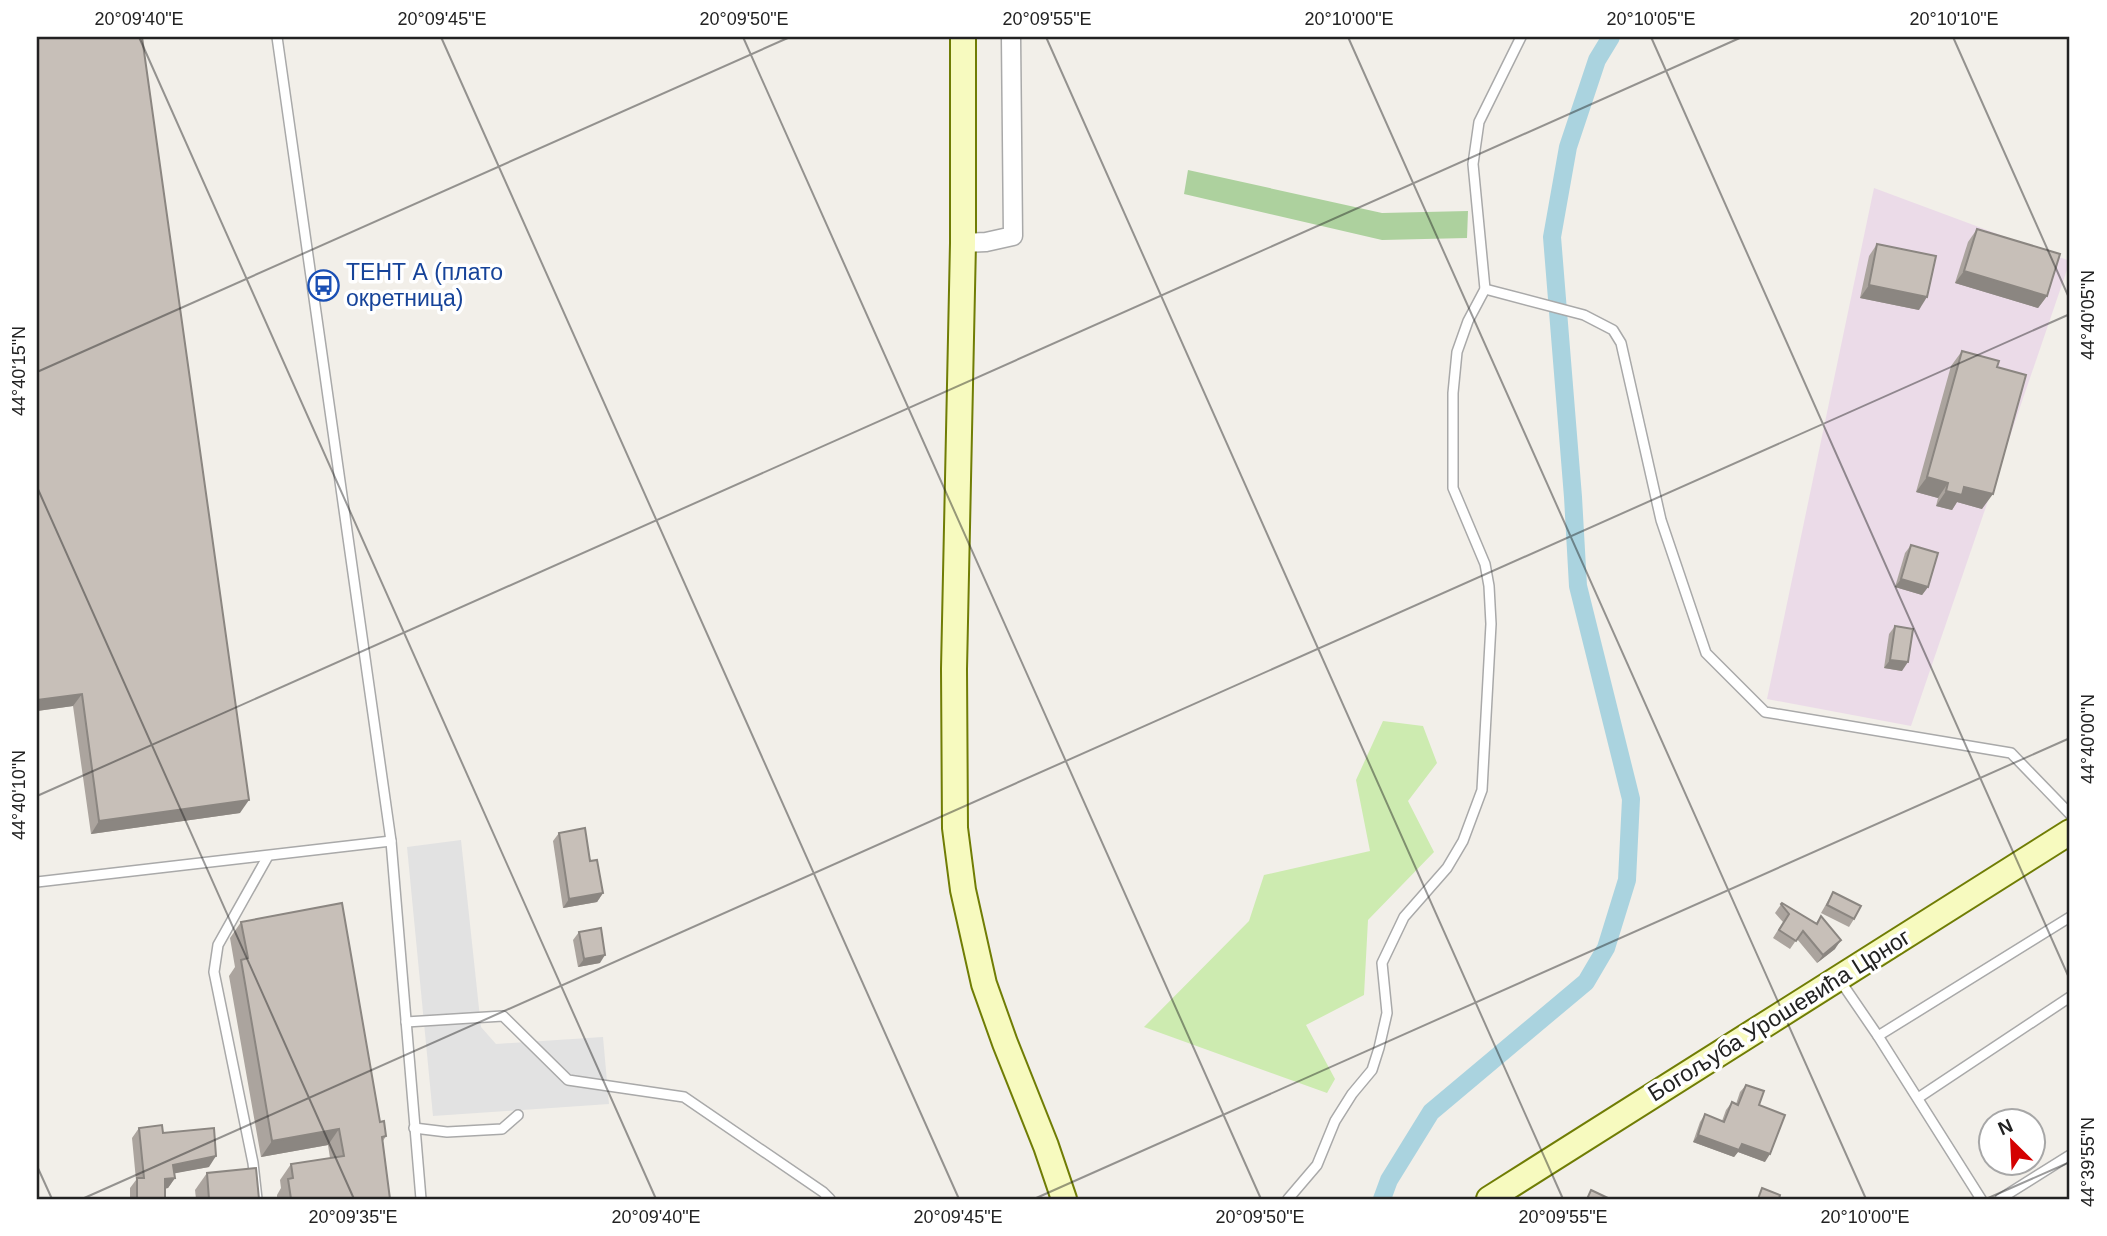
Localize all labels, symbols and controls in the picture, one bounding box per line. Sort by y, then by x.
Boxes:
text: 20°09'40"E [94,9,184,29]
text: 20°09'45"E [397,9,487,29]
text: 20°09'50"E [699,9,789,29]
text: 20°09'55"E [1002,9,1092,29]
text: 20°10'00"E [1304,9,1394,29]
text: 20°10'05"E [1606,9,1696,29]
text: 20°10'10"E [1909,9,1999,29]
place label: ТЕНТ А (плато окретница) [346,259,503,311]
bus stop icon: ТЕНТ А (плато окретница) [306,268,340,302]
text: 44°40'05"N [2078,270,2098,360]
text: 44°40'15"N [9,326,29,416]
text: 44°40'00"N [2078,694,2098,784]
text: 44°40'10"N [9,750,29,840]
street label: Богољуба Урошевића Црног [1643,923,1915,1107]
north arrow [1978,1106,2048,1176]
text: N [1995,1115,2016,1139]
text: 44°39'55"N [2078,1117,2098,1207]
text: 20°09'35"E [308,1207,398,1227]
text: 20°09'40"E [611,1207,701,1227]
text: 20°09'45"E [913,1207,1003,1227]
text: 20°09'50"E [1215,1207,1305,1227]
text: 20°09'55"E [1518,1207,1608,1227]
text: 20°10'00"E [1820,1207,1910,1227]

